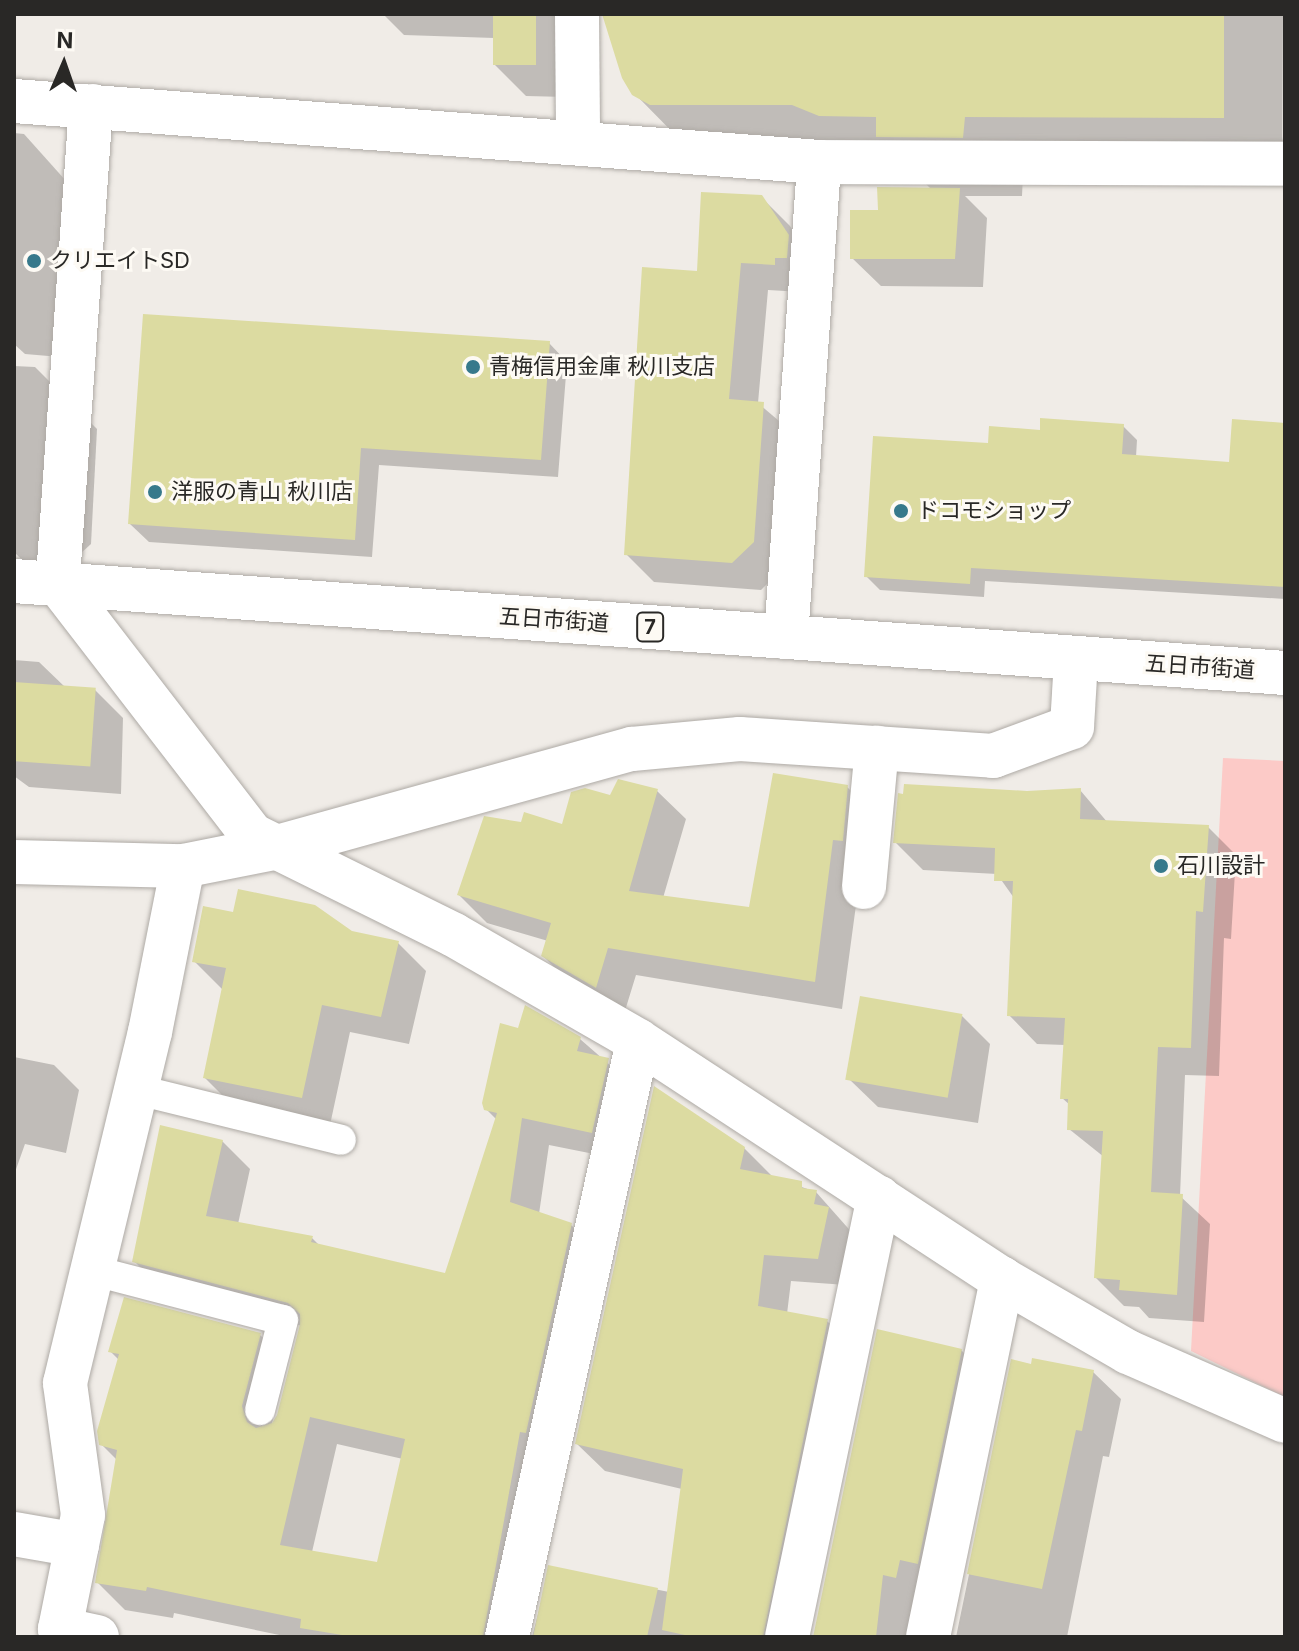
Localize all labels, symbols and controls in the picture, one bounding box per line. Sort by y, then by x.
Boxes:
north arrow [24,24,104,104]
text: N [56,27,74,53]
place label: クリエイトSD [50,248,190,274]
marker: クリエイトSD [25,252,43,270]
place label: 青梅信用金庫 秋川支店 [489,354,715,380]
marker: 青梅信用金庫 秋川支店 [464,358,482,376]
place label: 洋服の青山 秋川店 [171,479,353,505]
marker: 洋服の青山 秋川店 [146,483,164,501]
place label: ドコモショップ [917,498,1071,524]
marker: ドコモショップ [892,502,910,520]
street label: 五日市街道 [498,603,610,637]
road number: 7 [636,611,664,643]
street label: 五日市街道 [1144,650,1256,684]
place label: 石川設計 [1177,853,1265,879]
marker: 石川設計 [1152,857,1170,875]

